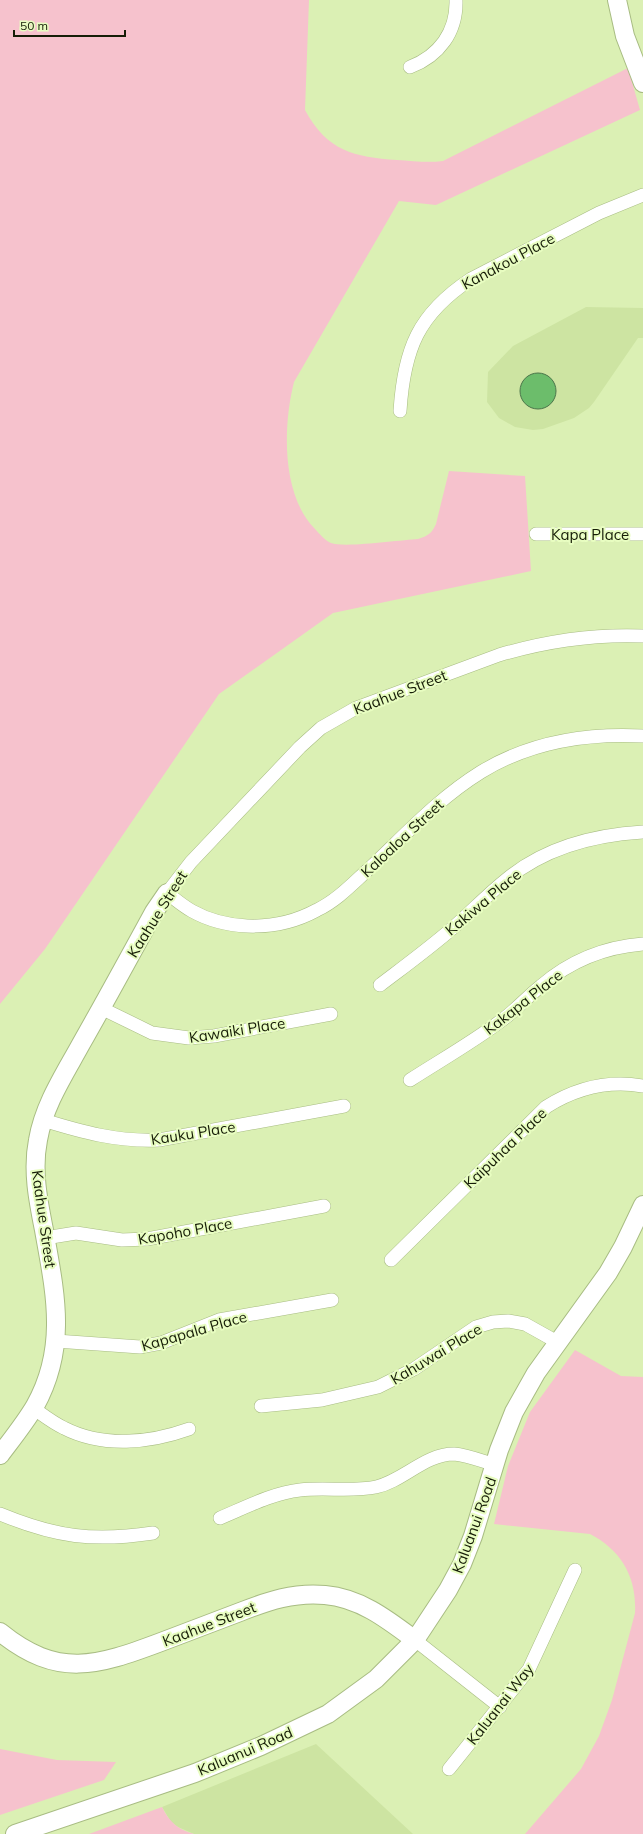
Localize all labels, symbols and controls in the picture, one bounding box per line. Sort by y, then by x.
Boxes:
scale bar [14,12,125,38]
text: 50 m [20,18,48,33]
street label: Kanakou Place [458,228,558,294]
street label: Kapa Place [551,525,629,544]
street label: Kaahue Street [351,665,449,719]
street label: Kaloaloa Street [357,795,447,881]
street label: Kakiwa Place [441,865,525,939]
street label: Kaahue Street [123,867,191,961]
street label: Kakapa Place [480,965,566,1039]
street label: Kawaiki Place [188,1013,286,1047]
street label: Kaipuhaa Place [459,1104,551,1192]
street label: Kauku Place [149,1117,237,1149]
street label: Kaahue Street [28,1169,60,1269]
street label: Kapoho Place [137,1213,233,1249]
street label: Kapapala Place [139,1307,249,1355]
street label: Kahuwai Place [387,1319,485,1389]
street label: Kaluanui Road [448,1474,500,1576]
street label: Kaahue Street [160,1597,258,1651]
street label: Kaluanai Way [462,1660,538,1748]
street label: Kaluanui Road [195,1722,295,1780]

